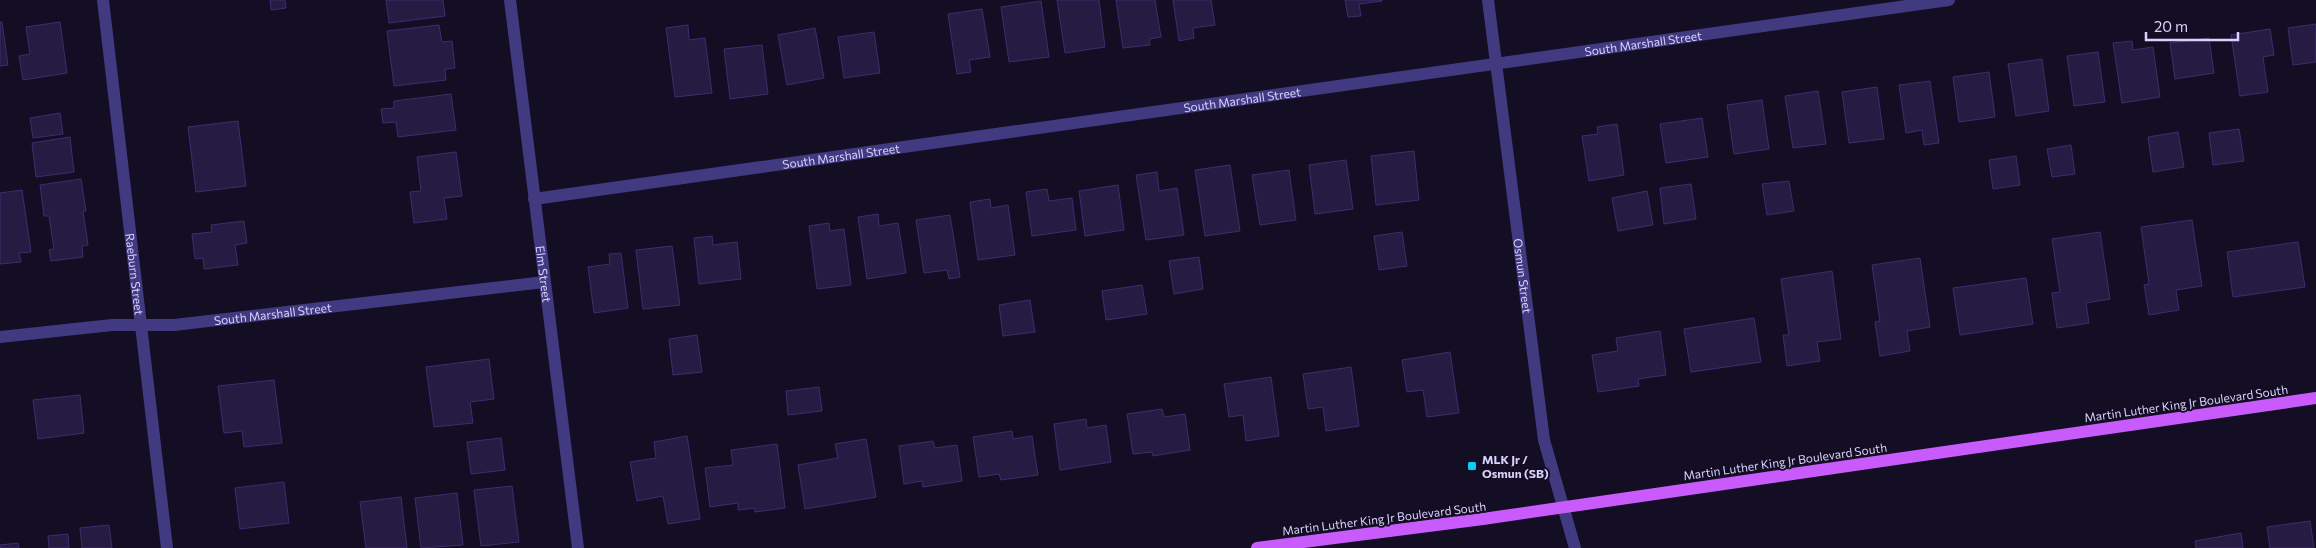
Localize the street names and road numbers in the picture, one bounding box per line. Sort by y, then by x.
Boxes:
street label: South Marshall Street [1584,28,1703,58]
street label: South Marshall Street [1182,84,1302,115]
street label: South Marshall Street [781,141,901,171]
street label: Raeburn Street [123,232,147,316]
street label: Osmun Street [1511,237,1535,314]
street label: Elm Street [534,245,554,303]
street label: South Marshall Street [213,300,332,327]
street label: Martin Luther King Jr Boulevard South [2083,382,2289,425]
street label: Martin Luther King Jr Boulevard South [1682,440,1888,483]
street label: Martin Luther King Jr Boulevard South [1281,499,1487,538]

